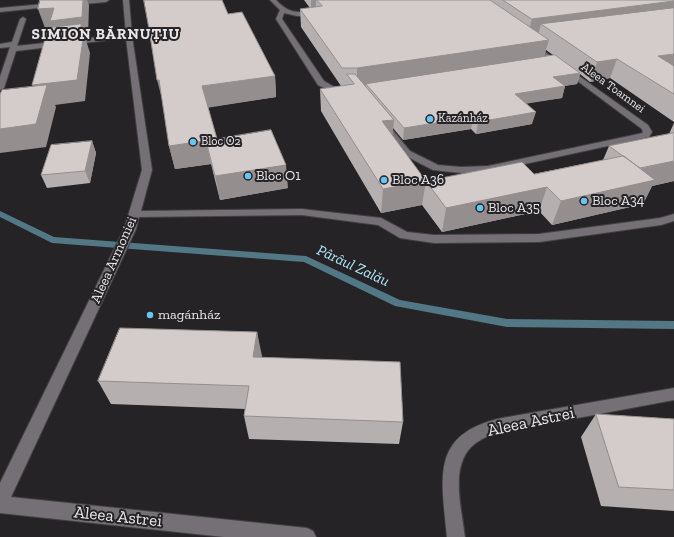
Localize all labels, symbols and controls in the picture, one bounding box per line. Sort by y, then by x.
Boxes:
district label: SIMION BĂRNUȚIU [32,26,180,44]
street label: Aleea Toamnei [578,60,648,116]
place label: Kazánház [438,112,488,126]
marker: Kazánház [425,114,435,124]
place label: Bloc O2 [201,135,241,149]
marker: Bloc O2 [188,137,198,147]
place label: Bloc O1 [256,168,301,184]
marker: Bloc O1 [243,171,253,181]
place label: Bloc A36 [392,172,444,188]
marker: Bloc A36 [379,175,389,185]
place label: Bloc A34 [592,193,644,209]
marker: Bloc A34 [579,196,589,206]
place label: Bloc A35 [488,200,540,216]
marker: Bloc A35 [475,203,485,213]
street label: Aleea Armoniei [88,214,140,306]
water label: Pârâul Zalău [314,241,392,291]
place label: magánház [158,307,220,323]
marker: magánház [145,310,155,320]
street label: Aleea Astrei [486,403,576,441]
street label: Aleea Astrei [73,502,163,532]

